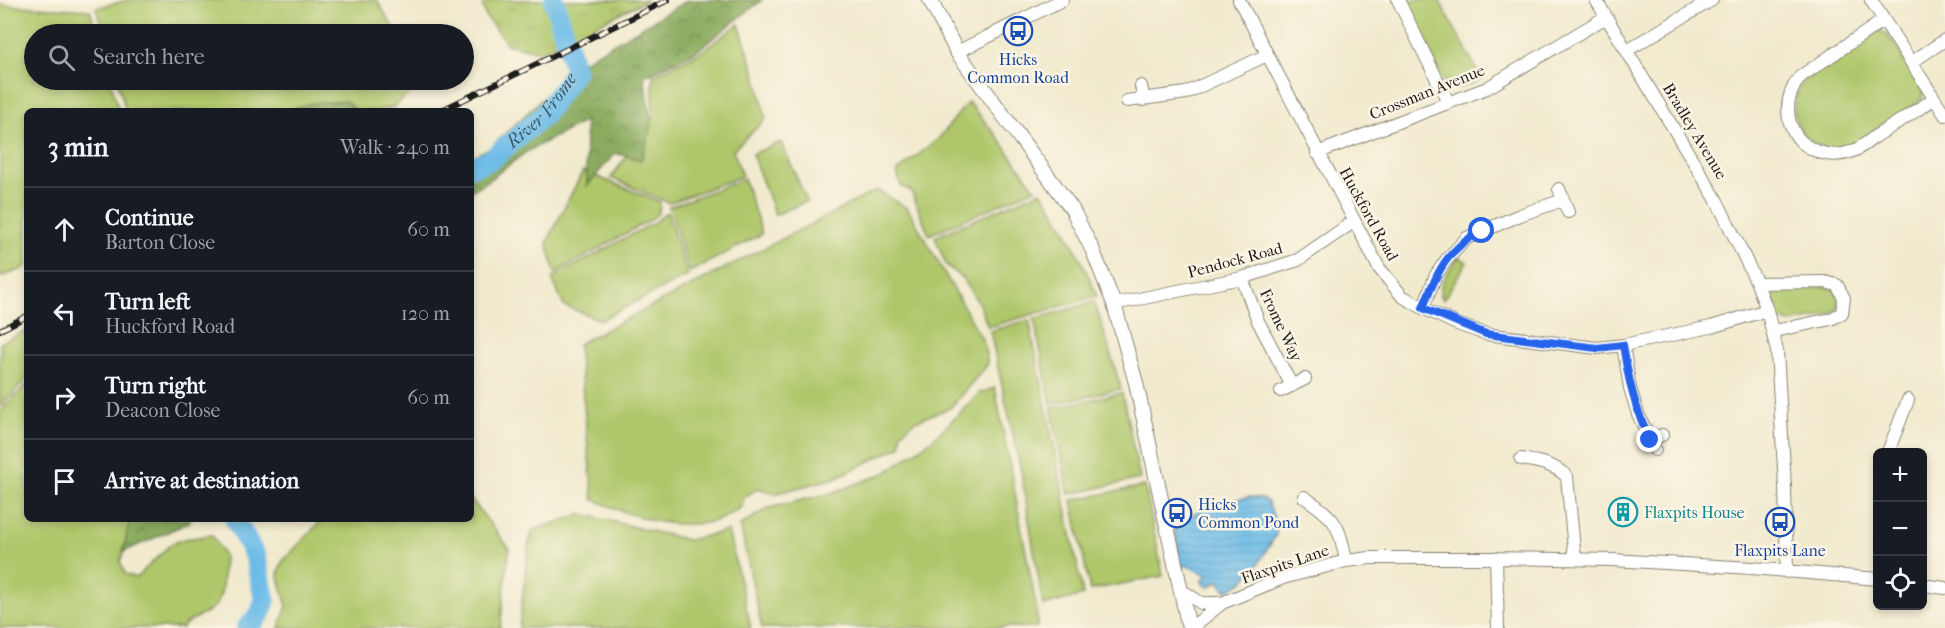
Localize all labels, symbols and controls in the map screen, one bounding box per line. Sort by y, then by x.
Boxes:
bus stop icon: Hicks Common Road [1002,15,1034,47]
search box [24,24,474,90]
icon: search [45,41,78,74]
text: Search here [93,44,205,70]
place label: Hicks Common Road [967,50,1069,87]
street label: Crossman Avenue [1367,60,1487,124]
water label: River Frome [501,68,581,153]
street label: Bradley Avenue [1659,79,1731,183]
text: 3 min [48,132,109,163]
text: Walk · 240 m [340,136,450,159]
street label: Huckford Road [1335,164,1403,264]
text: Continue [105,205,194,231]
icon: ahead [48,213,81,246]
route start [1468,217,1494,243]
text: 60 m [407,218,450,241]
text: Barton Close [105,231,215,254]
street label: Pendock Road [1185,238,1285,282]
street label: Frome Way [1256,286,1306,365]
text: Turn left [105,289,191,315]
icon: left [48,297,81,330]
text: 120 m [401,302,450,325]
text: Huckford Road [105,315,235,338]
text: Turn right [105,373,206,399]
icon: right [48,381,81,414]
text: 60 m [407,386,450,409]
text: Deacon Close [105,399,220,422]
route end [1636,426,1662,452]
map controls [1873,448,1927,610]
button: + [1873,448,1927,502]
icon: arrive [48,465,81,498]
text: Arrive at destination [105,468,299,494]
place label: Hicks Common Pond [1198,495,1300,532]
building icon: Flaxpits House [1607,496,1639,528]
bus stop icon: Hicks Common Pond [1161,497,1193,529]
button: − [1873,502,1927,556]
place label: Flaxpits House [1644,503,1745,522]
bus stop icon: Flaxpits Lane [1764,506,1796,538]
street label: Flaxpits Lane [1239,540,1331,588]
place label: Flaxpits Lane [1734,541,1826,560]
button: locate [1873,556,1927,610]

